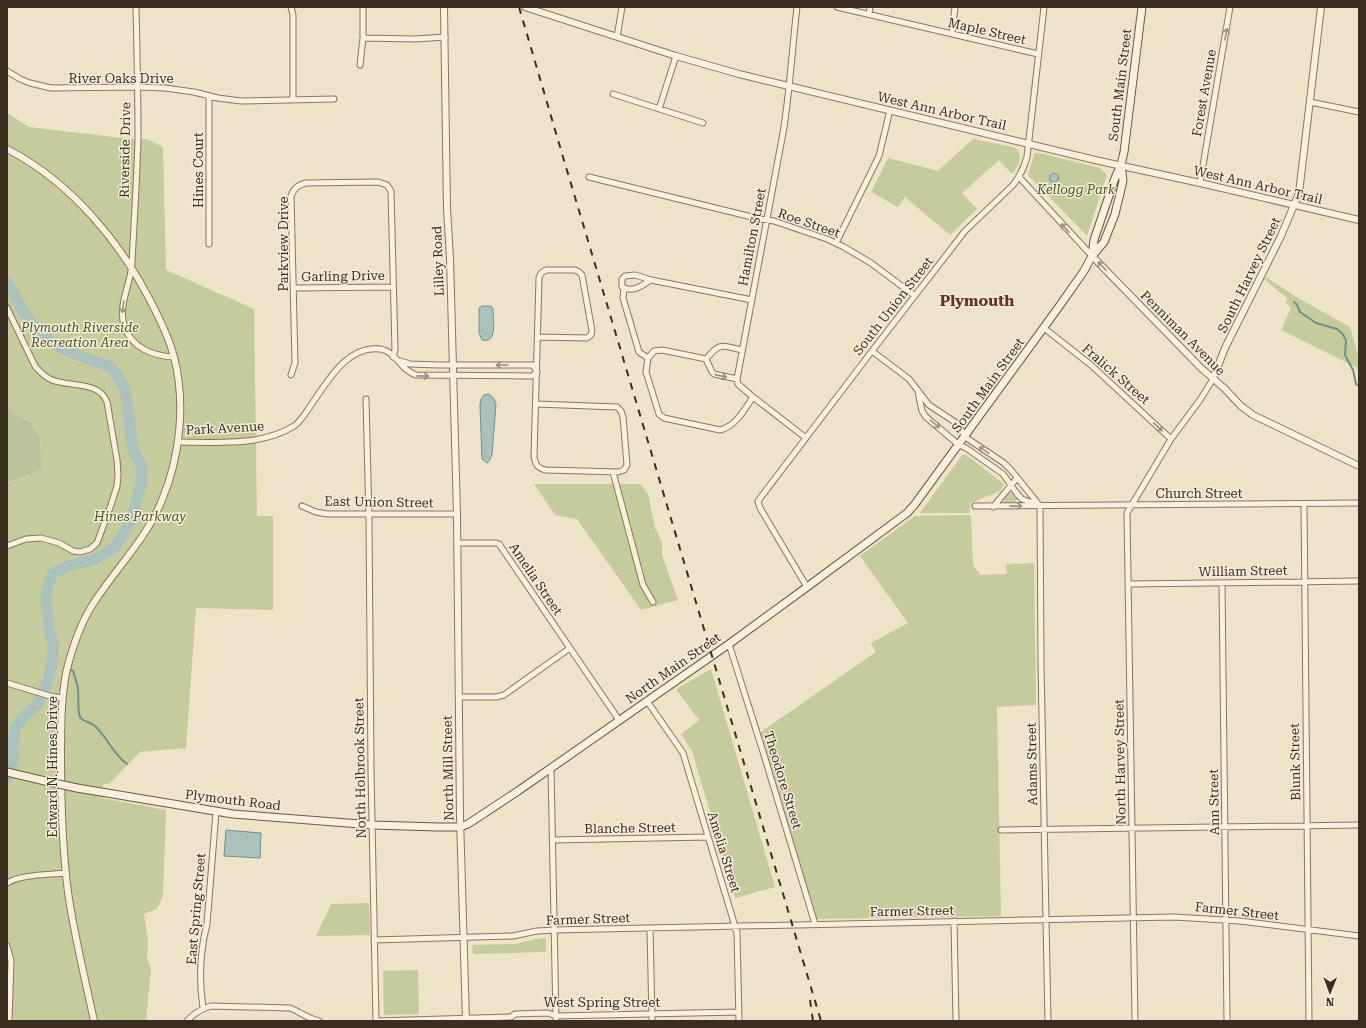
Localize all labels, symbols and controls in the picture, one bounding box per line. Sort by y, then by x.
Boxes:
street label: Maple Street [947,15,1028,47]
street label: South Main Street [1106,28,1134,142]
one-way arrow [1222,28,1230,41]
street label: Forest Avenue [1189,48,1219,138]
street label: River Oaks Drive [68,71,174,86]
street label: West Ann Arbor Trail [876,89,1008,133]
street label: Riverside Drive [117,102,133,198]
street label: Hines Court [191,132,206,208]
street label: West Ann Arbor Trail [1192,163,1324,207]
park label: Kellogg Park [1036,182,1116,197]
street label: Hamilton Street [735,187,769,287]
street label: Parkview Drive [276,196,291,292]
street label: Roe Street [776,205,842,241]
street label: South Harvey Street [1214,215,1284,335]
one-way arrow [1061,223,1070,233]
street label: Lilley Road [429,225,447,296]
street label: South Union Street [850,254,936,358]
one-way arrow [1097,261,1107,271]
street label: Garling Drive [301,268,385,284]
street label: Penniman Avenue [1138,288,1228,378]
district label: Plymouth [940,292,1014,310]
one-way arrow [120,300,127,313]
park label: Plymouth Riverside Recreation Area [20,320,139,350]
street label: South Main Street [949,335,1027,435]
street label: Fralick Street [1079,341,1153,407]
one-way arrow [496,361,509,369]
one-way arrow [416,372,429,379]
one-way arrow [715,373,728,380]
street label: Park Avenue [185,418,265,438]
one-way arrow [929,420,940,429]
one-way arrow [1153,422,1163,432]
one-way arrow [979,446,990,454]
street label: Church Street [1155,486,1243,501]
street label: East Union Street [324,494,434,510]
one-way arrow [1009,502,1022,510]
park label: Hines Parkway [93,509,186,524]
street label: Amelia Street [506,540,566,618]
street label: William Street [1198,563,1288,579]
street label: North Main Street [623,629,724,706]
street label: Edward N. Hines Drive [45,696,60,838]
street label: North Holbrook Street [351,697,369,839]
street label: North Harvey Street [1111,699,1129,825]
street label: North Mill Street [440,715,456,821]
street label: Adams Street [1024,722,1040,806]
street label: Blunk Street [1287,723,1303,801]
street label: Theodore Street [761,729,805,831]
street label: Ann Street [1206,769,1222,835]
street label: Plymouth Road [184,787,282,813]
street label: Amelia Street [705,810,743,894]
street label: Blanche Street [584,820,676,836]
street label: East Spring Street [184,852,208,966]
street label: Farmer Street [1194,899,1280,923]
street label: Farmer Street [870,903,954,919]
street label: Farmer Street [546,910,631,928]
north arrow [1310,972,1350,1012]
street label: West Spring Street [544,995,660,1010]
text: N [1325,995,1334,1008]

